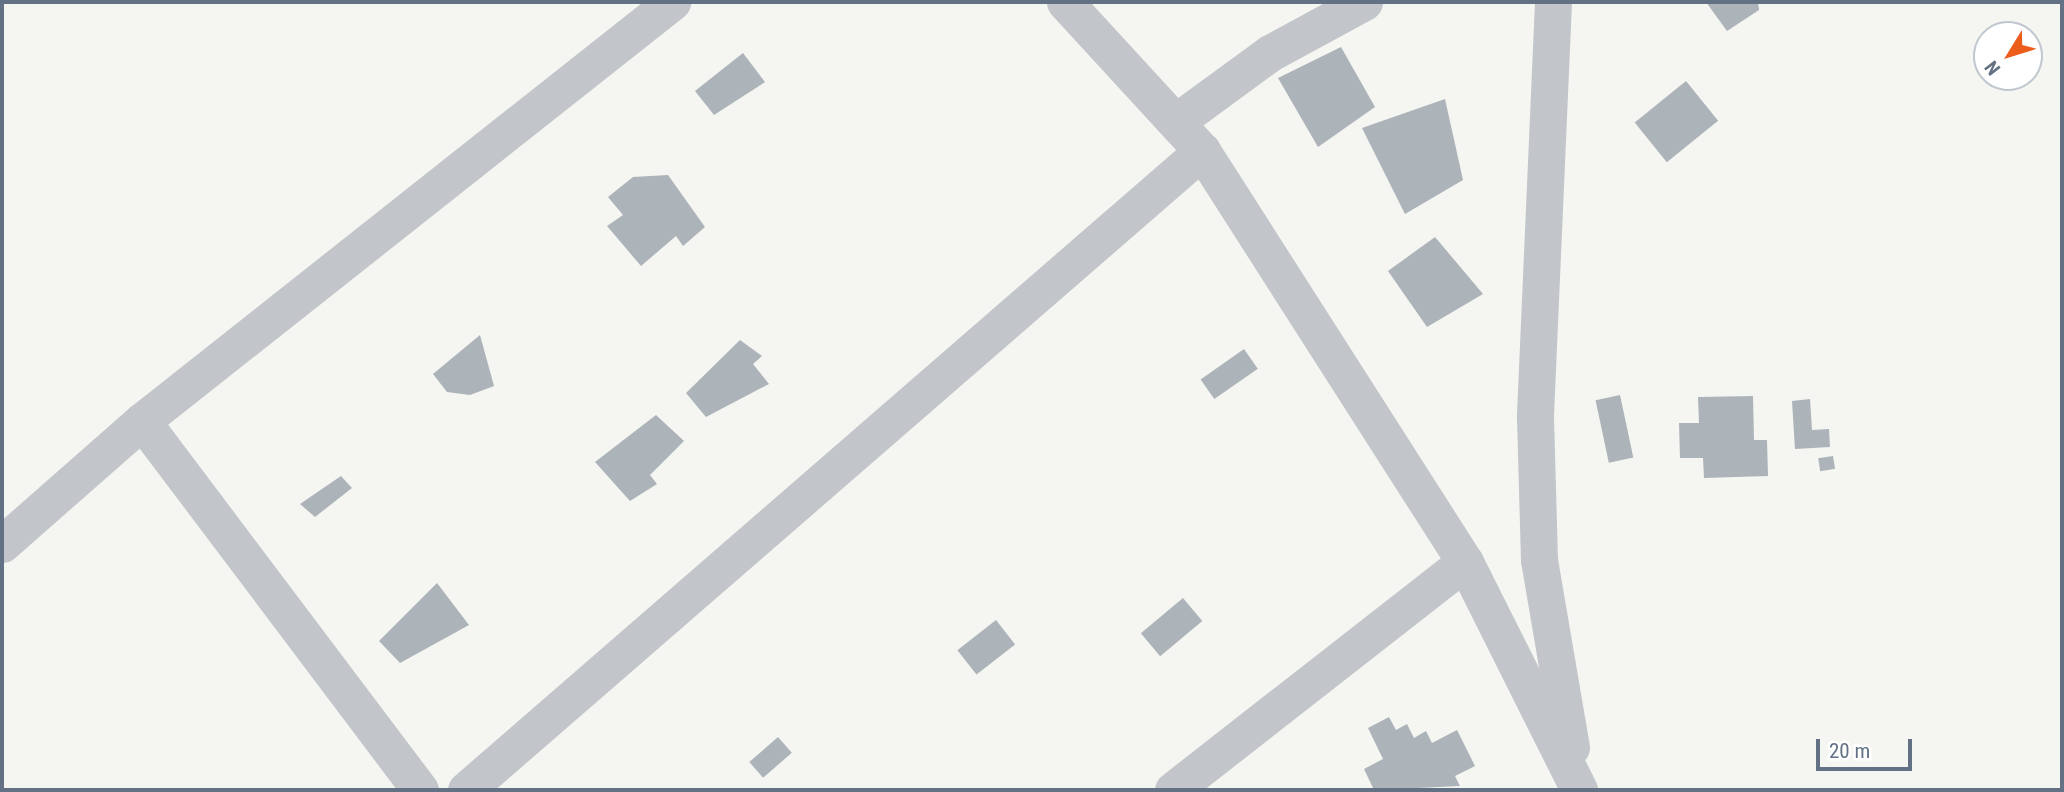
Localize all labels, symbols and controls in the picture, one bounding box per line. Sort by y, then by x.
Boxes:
north arrow [1973,21,2043,91]
text: N [1980,56,2005,80]
scale bar [1819,726,1915,770]
text: 20 m [1829,739,1870,763]

